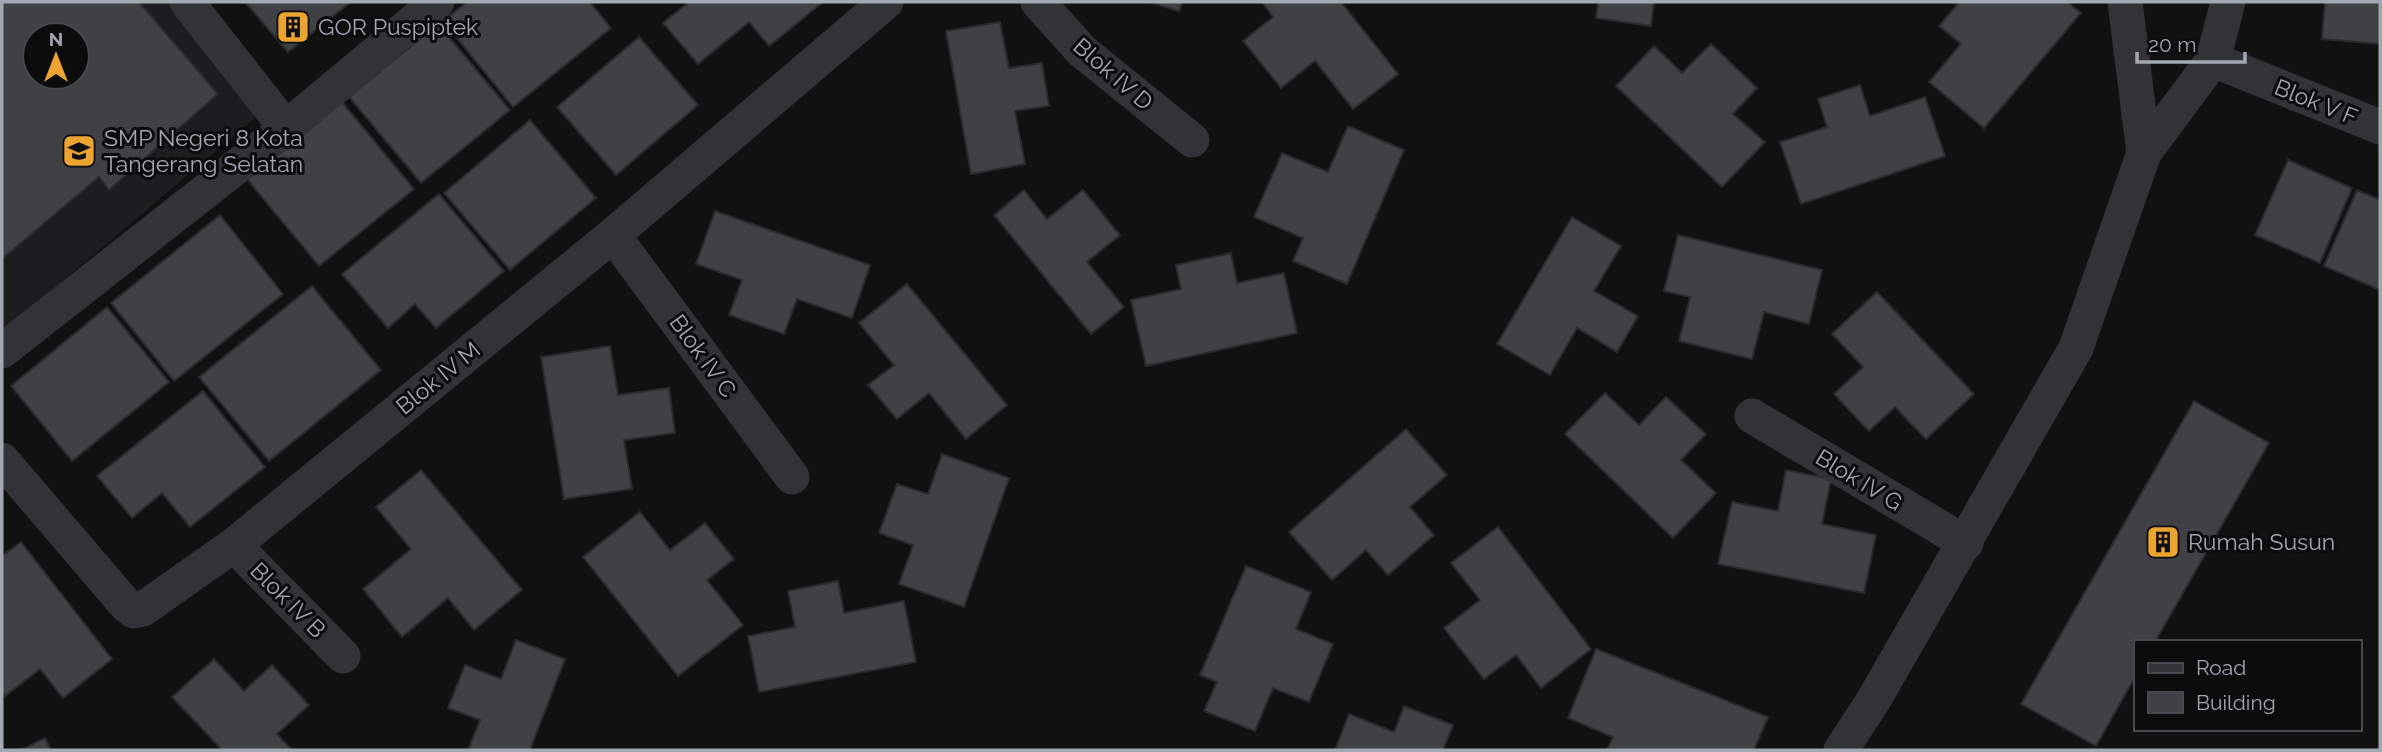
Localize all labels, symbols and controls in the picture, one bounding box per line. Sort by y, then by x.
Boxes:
building icon: GOR Puspiptek [274,8,312,46]
place label: GOR Puspiptek [318,13,478,40]
north arrow [21,21,91,91]
scale bar [2137,21,2246,65]
text: N [49,28,63,50]
street label: Blok IV D [1068,32,1158,115]
text: 20 m [2148,32,2196,57]
street label: Blok V F [2271,73,2361,130]
place label: SMP Negeri 8 Kota Tangerang Selatan [104,124,303,177]
school or university icon: SMP Negeri 8 Kota Tangerang Selatan [60,132,98,170]
street label: Blok IV C [664,309,743,402]
street label: Blok IV M [390,336,485,420]
street label: Blok IV G [1811,443,1907,516]
building icon: Rumah Susun [2144,523,2182,561]
place label: Rumah Susun [2188,528,2335,555]
street label: Blok IV B [245,556,332,643]
legend [2134,640,2361,731]
text: Road [2196,655,2246,680]
text: Building [2196,690,2276,715]

